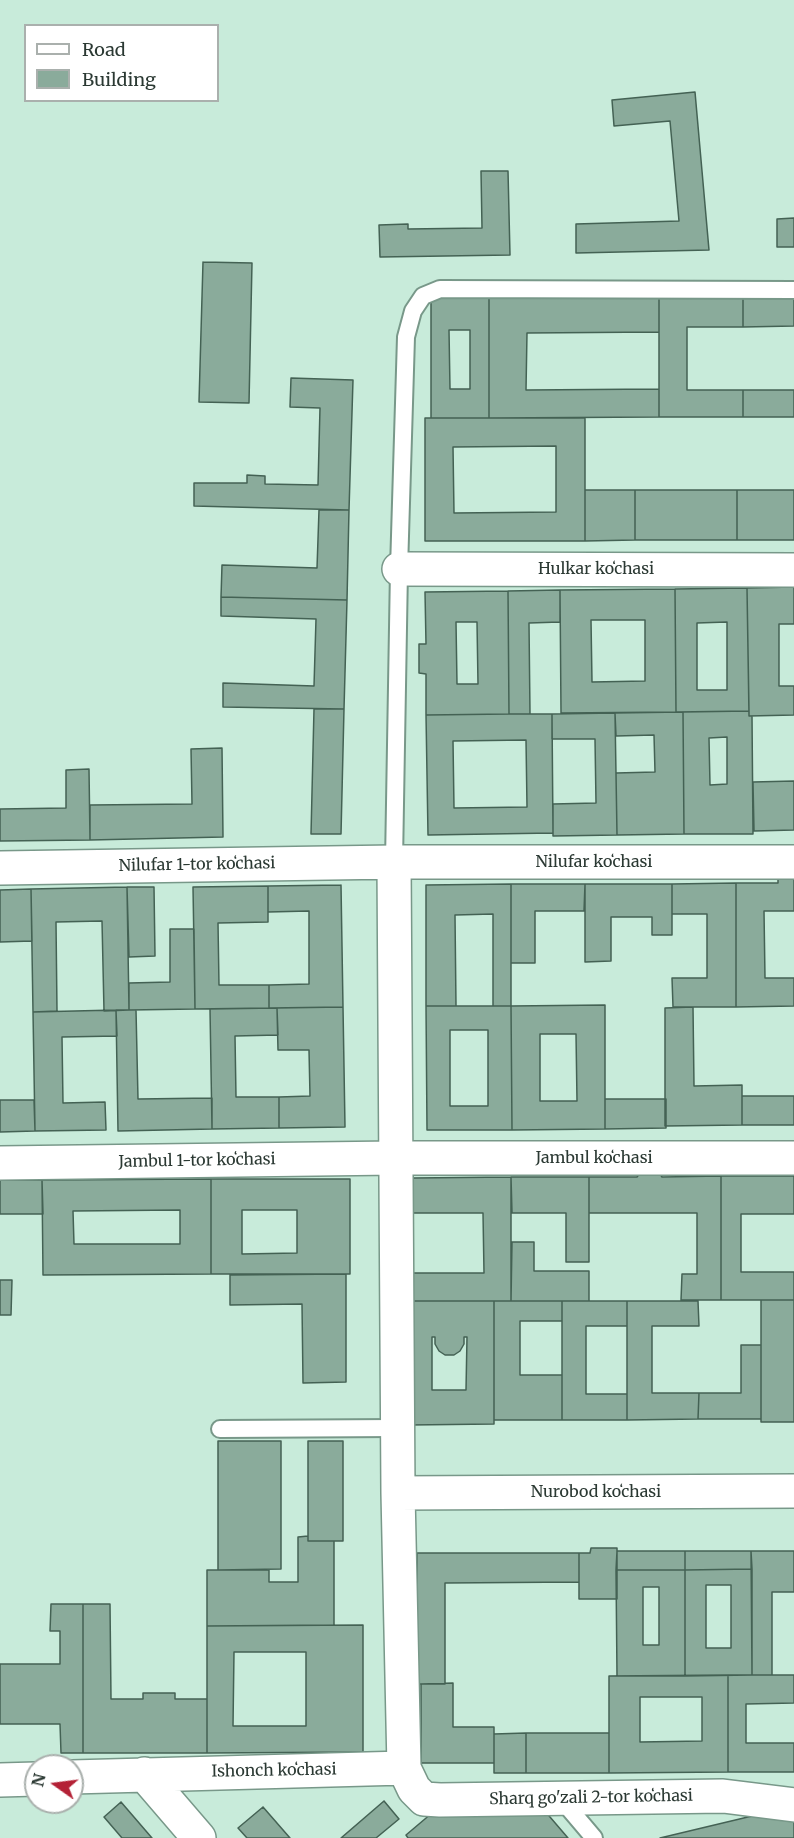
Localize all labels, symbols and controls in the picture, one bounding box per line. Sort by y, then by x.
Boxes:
legend [24,24,219,102]
text: Road [82,38,126,61]
text: Building [82,68,156,91]
street label: Hulkar koʻchasi [538,559,654,579]
street label: Nilufar koʻchasi [536,852,652,872]
street label: Nilufar 1-tor koʻchasi [118,854,276,876]
street label: Jambul koʻchasi [535,1148,653,1168]
street label: Jambul 1-tor koʻchasi [118,1150,276,1172]
street label: Nurobod koʻchasi [531,1482,661,1502]
north arrow [24,1754,84,1814]
street label: Ishonch koʻchasi [211,1760,337,1782]
text: N [27,1772,50,1789]
street label: Sharq go'zali 2-tor koʻchasi [489,1787,693,1809]

